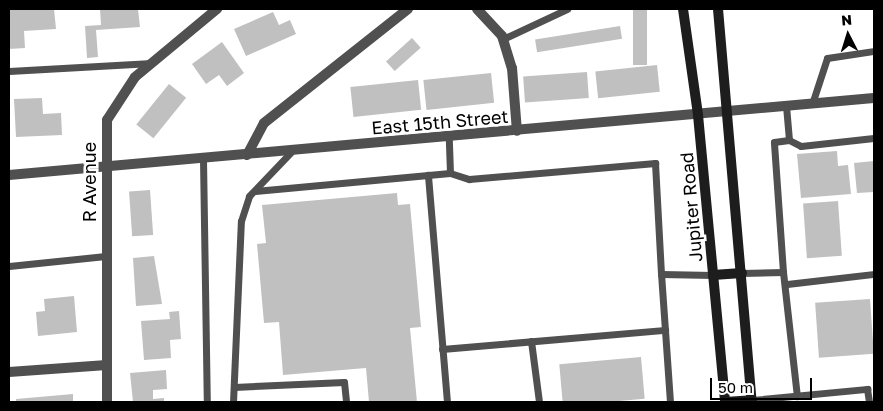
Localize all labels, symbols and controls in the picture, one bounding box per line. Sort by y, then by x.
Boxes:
north arrow [823,10,873,60]
text: N [841,11,853,28]
street label: East 15th Street [371,105,509,139]
street label: R Avenue [78,142,100,222]
street label: Jupiter Road [675,151,707,263]
scale bar [713,368,816,400]
text: 50 m [718,378,753,396]

